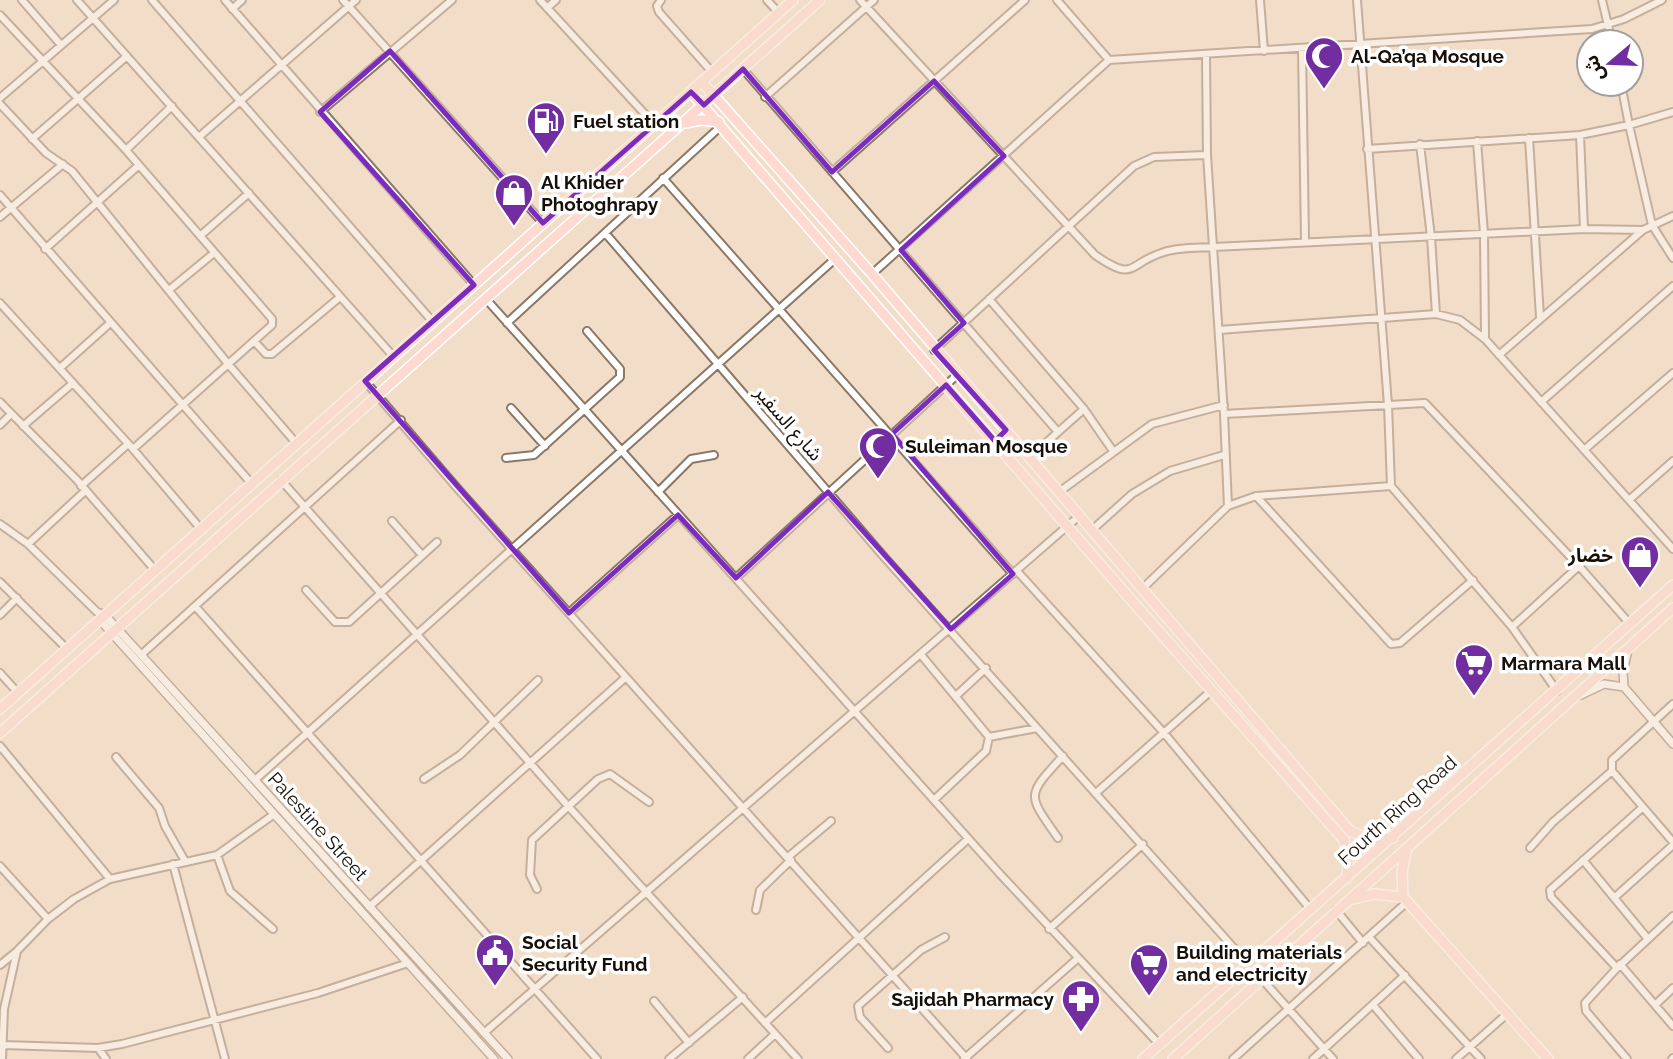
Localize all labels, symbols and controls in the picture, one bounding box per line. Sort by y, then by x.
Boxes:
north arrow [1575,28,1645,98]
mosque icon: Al-Qa’qa Mosque [1303,35,1345,90]
place label: Al-Qa’qa Mosque [1351,45,1504,67]
text: ش [1579,53,1609,84]
fuel station icon: Fuel station [525,100,567,155]
place label: Fuel station [573,110,679,132]
place label: Al Khider Photoghrapy [541,171,659,215]
shop icon: Al Khider Photoghrapy [493,172,535,227]
street label: شارع السفير [748,380,827,467]
mosque icon: Suleiman Mosque [857,425,899,480]
place label: Suleiman Mosque [905,435,1068,457]
shop icon: خضار [1619,534,1661,589]
place label: خضار [1567,544,1613,567]
supermarket icon: Marmara Mall [1453,642,1495,697]
place label: Marmara Mall [1501,652,1627,674]
street label: Fourth Ring Road [1333,751,1461,869]
street label: Palestine Street [264,767,373,885]
place label: Social Security Fund [522,931,647,975]
public building icon: Social Security Fund [474,932,516,987]
place label: Building materials and electricity [1176,941,1342,985]
supermarket icon: Building materials and electricity [1128,942,1170,997]
pharmacy icon: Sajidah Pharmacy [1060,978,1102,1033]
place label: Sajidah Pharmacy [891,988,1055,1010]

